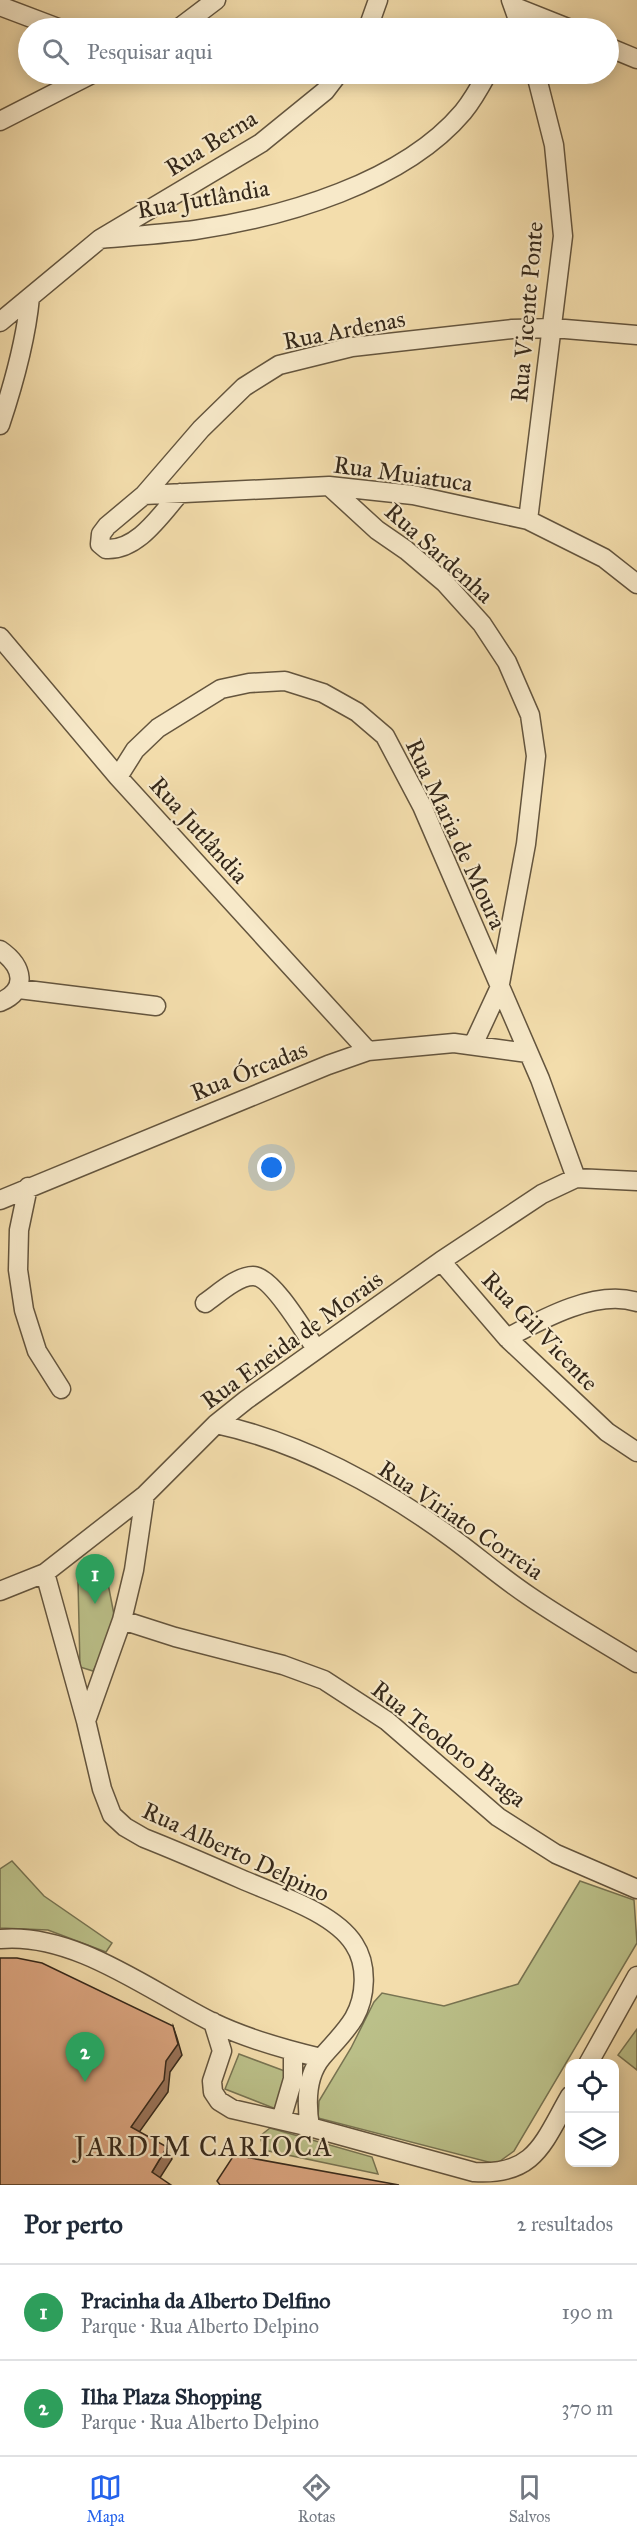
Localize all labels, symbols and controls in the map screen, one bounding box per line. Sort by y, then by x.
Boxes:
search box [18,18,619,84]
icon: search [39,35,72,68]
text: Pesquisar aqui [87,38,212,65]
street label: Rua Berna [159,103,263,183]
street label: Rua Jutlândia [135,172,272,225]
street label: Rua Vicente Ponte [504,220,550,404]
street label: Rua Ardenas [280,303,408,357]
street label: Rua Muiatuca [331,449,475,499]
street label: Rua Sardenha [378,496,500,610]
street label: Rua Maria de Moura [399,734,514,935]
street label: Rua Jutlândia [143,770,255,890]
street label: Rua Órcadas [186,1034,312,1108]
your location [257,1153,286,1182]
street label: Rua Eneida de Morais [195,1264,389,1416]
street label: Rua Gil Vicente [475,1265,605,1397]
street label: Rua Viriato Correia [373,1454,550,1587]
pin: 1 [76,1554,115,1604]
street label: Rua Teodoro Braga [366,1674,533,1814]
street label: Rua Alberto Delpino [138,1795,334,1909]
pin: 2 [66,2032,104,2082]
map controls [565,2059,619,2167]
button: locate [565,2059,619,2113]
button: layers [565,2113,619,2167]
district label: JARDIM CARIOCA [71,2130,334,2163]
text: Por perto [24,2208,123,2240]
text: 2 resultados [517,2212,613,2236]
text: Pracinha da Alberto Delfino [81,2287,331,2314]
text: 1 [40,2300,47,2324]
text: 190 m [562,2300,613,2324]
text: Parque · Rua Alberto Delpino [81,2314,319,2338]
text: Ilha Plaza Shopping [81,2383,261,2410]
text: 2 [39,2396,48,2420]
text: 370 m [562,2396,613,2420]
text: Parque · Rua Alberto Delpino [81,2410,319,2434]
tab: Mapa [87,2471,125,2526]
tab: Rotas [298,2471,335,2526]
tab: Salvos [509,2471,550,2526]

